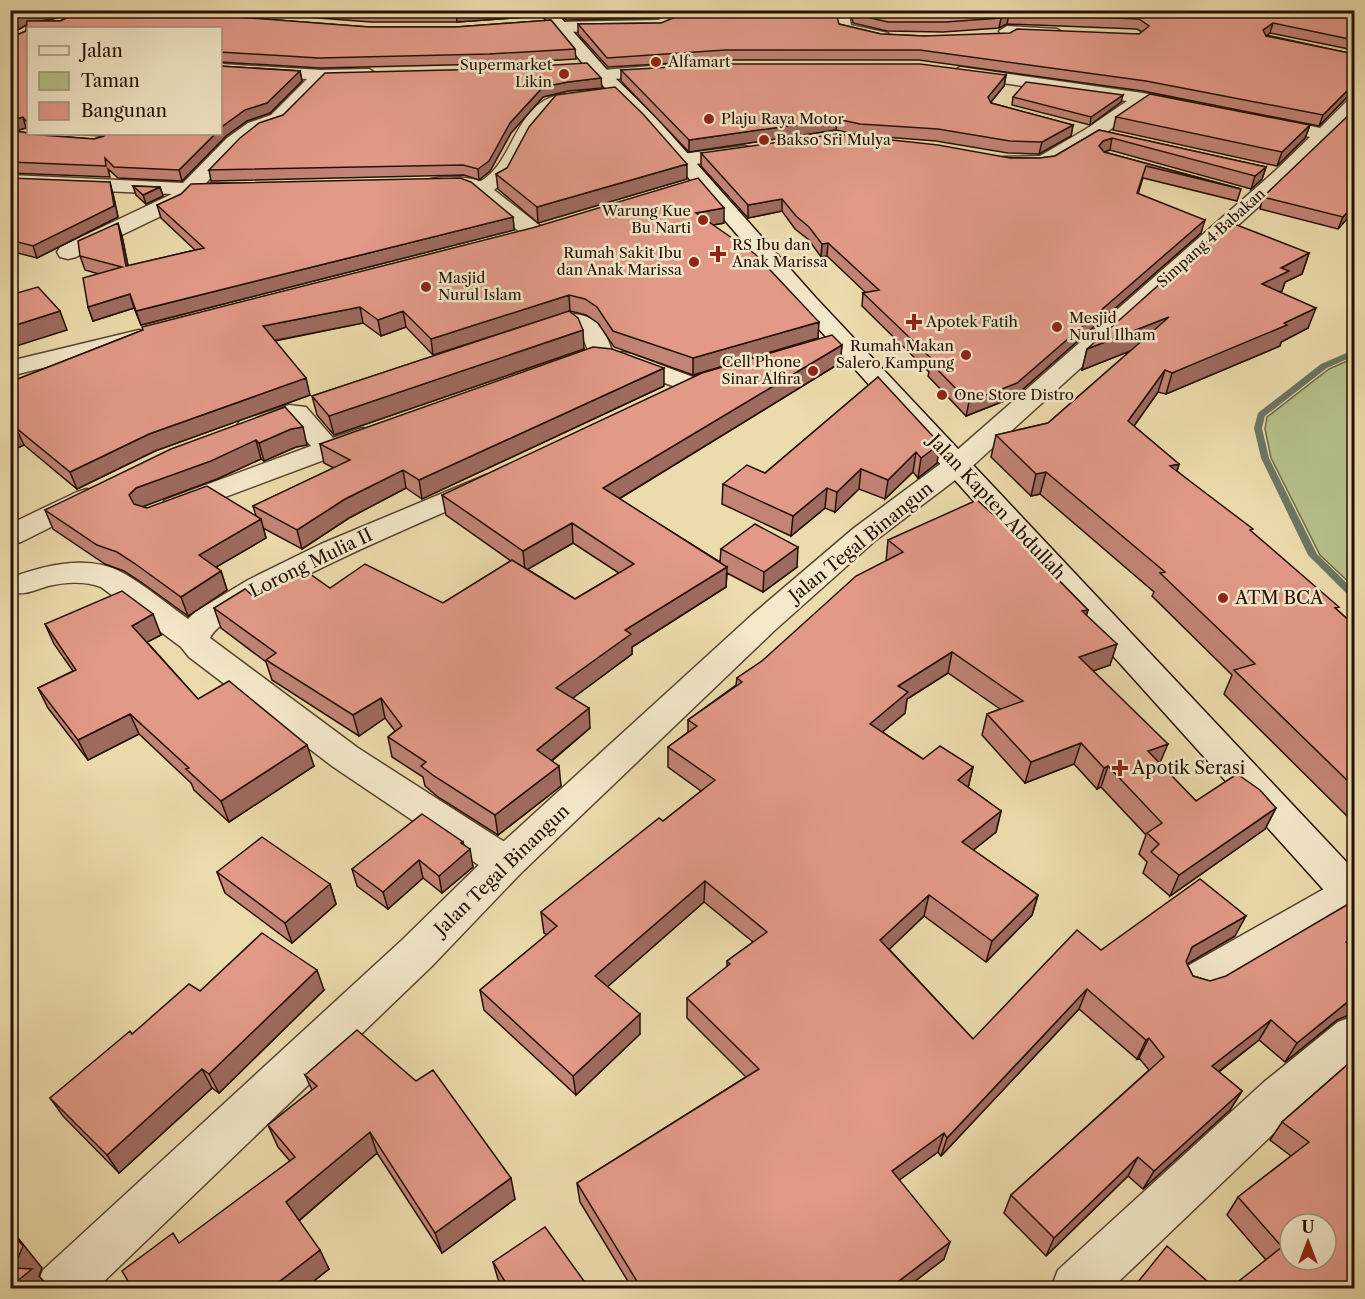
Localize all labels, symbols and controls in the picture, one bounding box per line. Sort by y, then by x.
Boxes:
legend [27,27,222,135]
text: Jalan [78,40,123,62]
place label: Alfamart [667,52,731,71]
place label: Supermarket Likin [460,55,553,91]
marker: Alfamart [649,55,663,69]
marker: Supermarket Likin [557,67,571,81]
text: Taman [81,70,140,92]
text: Bangunan [81,100,167,122]
place label: Plaju Raya Motor [721,109,844,128]
marker: Plaju Raya Motor [702,112,716,126]
place label: Bakso Sri Mulya [776,130,891,149]
marker: Bakso Sri Mulya [757,133,771,147]
street label: Simpang 4 Babakan [1152,183,1269,291]
place label: Warung Kue Bu Narti [601,201,691,237]
marker: Warung Kue Bu Narti [696,213,710,227]
place label: RS Ibu dan Anak Marissa [731,235,828,271]
place label: Rumah Sakit Ibu dan Anak Marissa [557,243,682,279]
marker: RS Ibu dan Anak Marissa [709,245,727,263]
marker: Rumah Sakit Ibu dan Anak Marissa [687,255,701,269]
place label: Masjid Nurul Islam [438,268,522,304]
marker: Masjid Nurul Islam [419,280,433,294]
place label: Mesjid Nurul Ilham [1069,308,1156,344]
place label: Apotek Fatih [925,312,1019,331]
marker: Apotek Fatih [907,315,921,329]
marker: Mesjid Nurul Ilham [1050,320,1064,334]
place label: Rumah Makan Salero Kampung [836,336,955,372]
marker: Rumah Makan Salero Kampung [959,348,973,362]
place label: Cell Phone Sinar Alfira [722,352,801,388]
marker: Cell Phone Sinar Alfira [806,364,820,378]
place label: One Store Distro [954,385,1074,404]
marker: One Store Distro [935,388,949,402]
street label: Jalan Kapten Abdullah [922,428,1070,584]
street label: Jalan Tegal Binangun [782,477,937,609]
street label: Lorong Mulia II [246,524,376,602]
place label: ATM BCA [1234,587,1324,609]
marker: ATM BCA [1216,591,1230,605]
place label: Apotik Serasi [1131,757,1246,779]
marker: Apotik Serasi [1113,761,1127,775]
street label: Jalan Tegal Binangun [428,800,574,942]
north arrow [1278,1212,1338,1272]
text: U [1302,1217,1315,1237]

